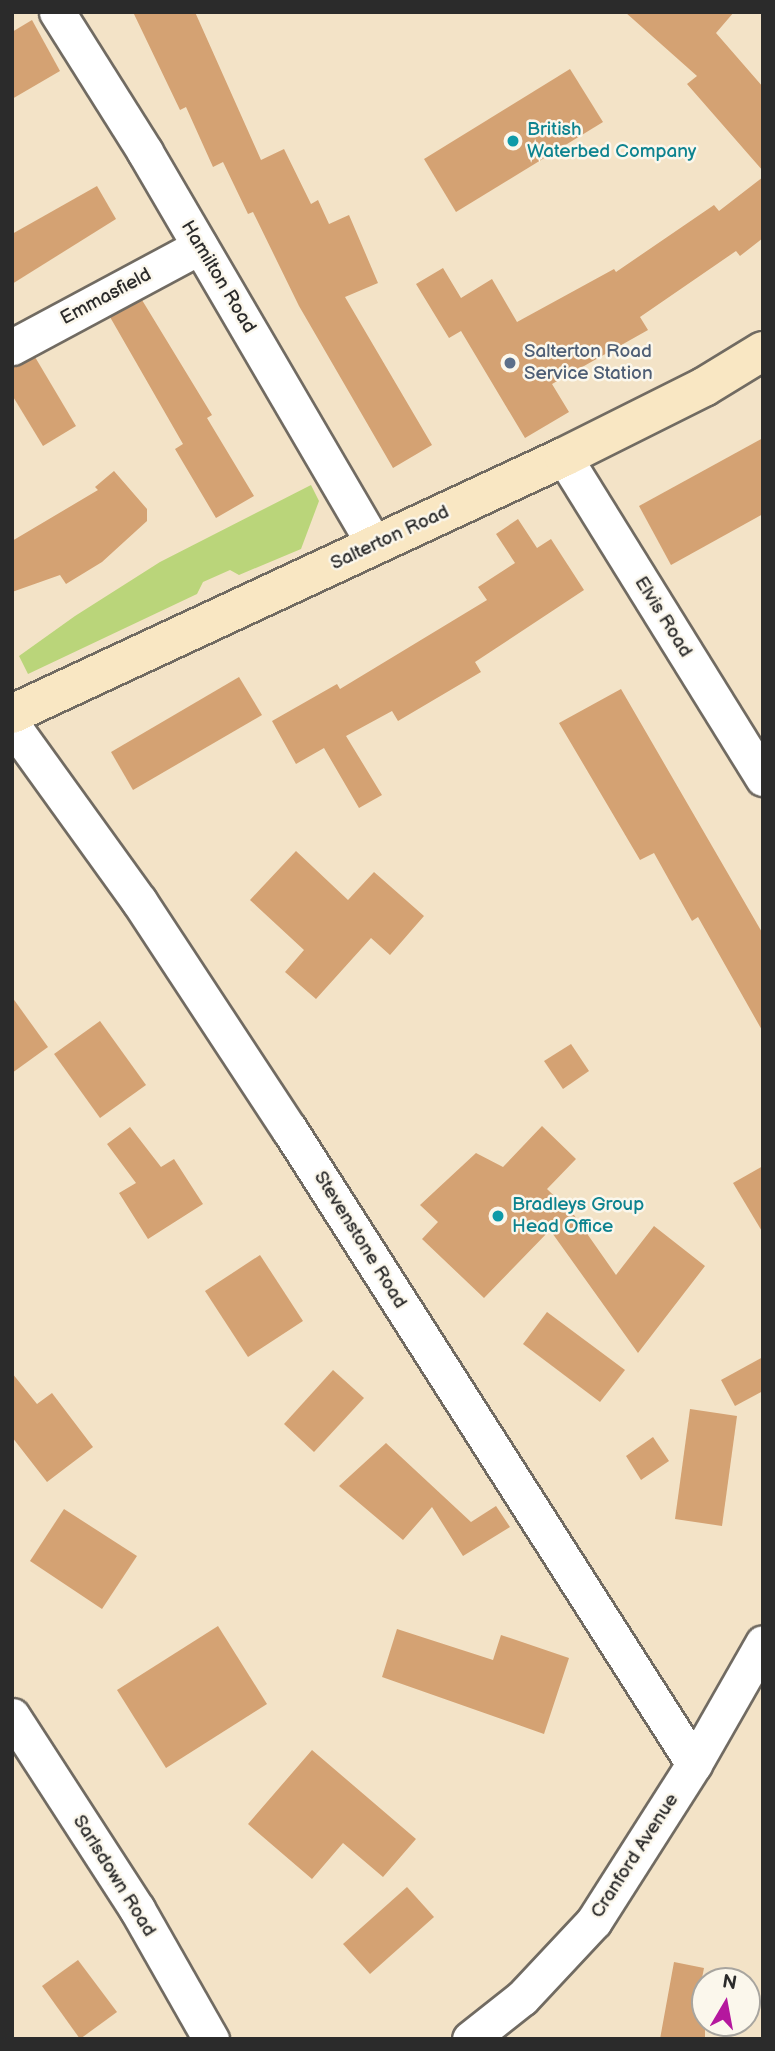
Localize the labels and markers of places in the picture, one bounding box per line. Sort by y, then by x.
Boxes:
place label: British Waterbed Company [527,119,696,163]
marker: British Waterbed Company [505,133,521,149]
place label: Salterton Road Service Station [524,341,653,385]
marker: Salterton Road Service Station [502,355,518,371]
place label: Bradleys Group Head Office [512,1194,644,1238]
marker: Bradleys Group Head Office [490,1208,506,1224]

